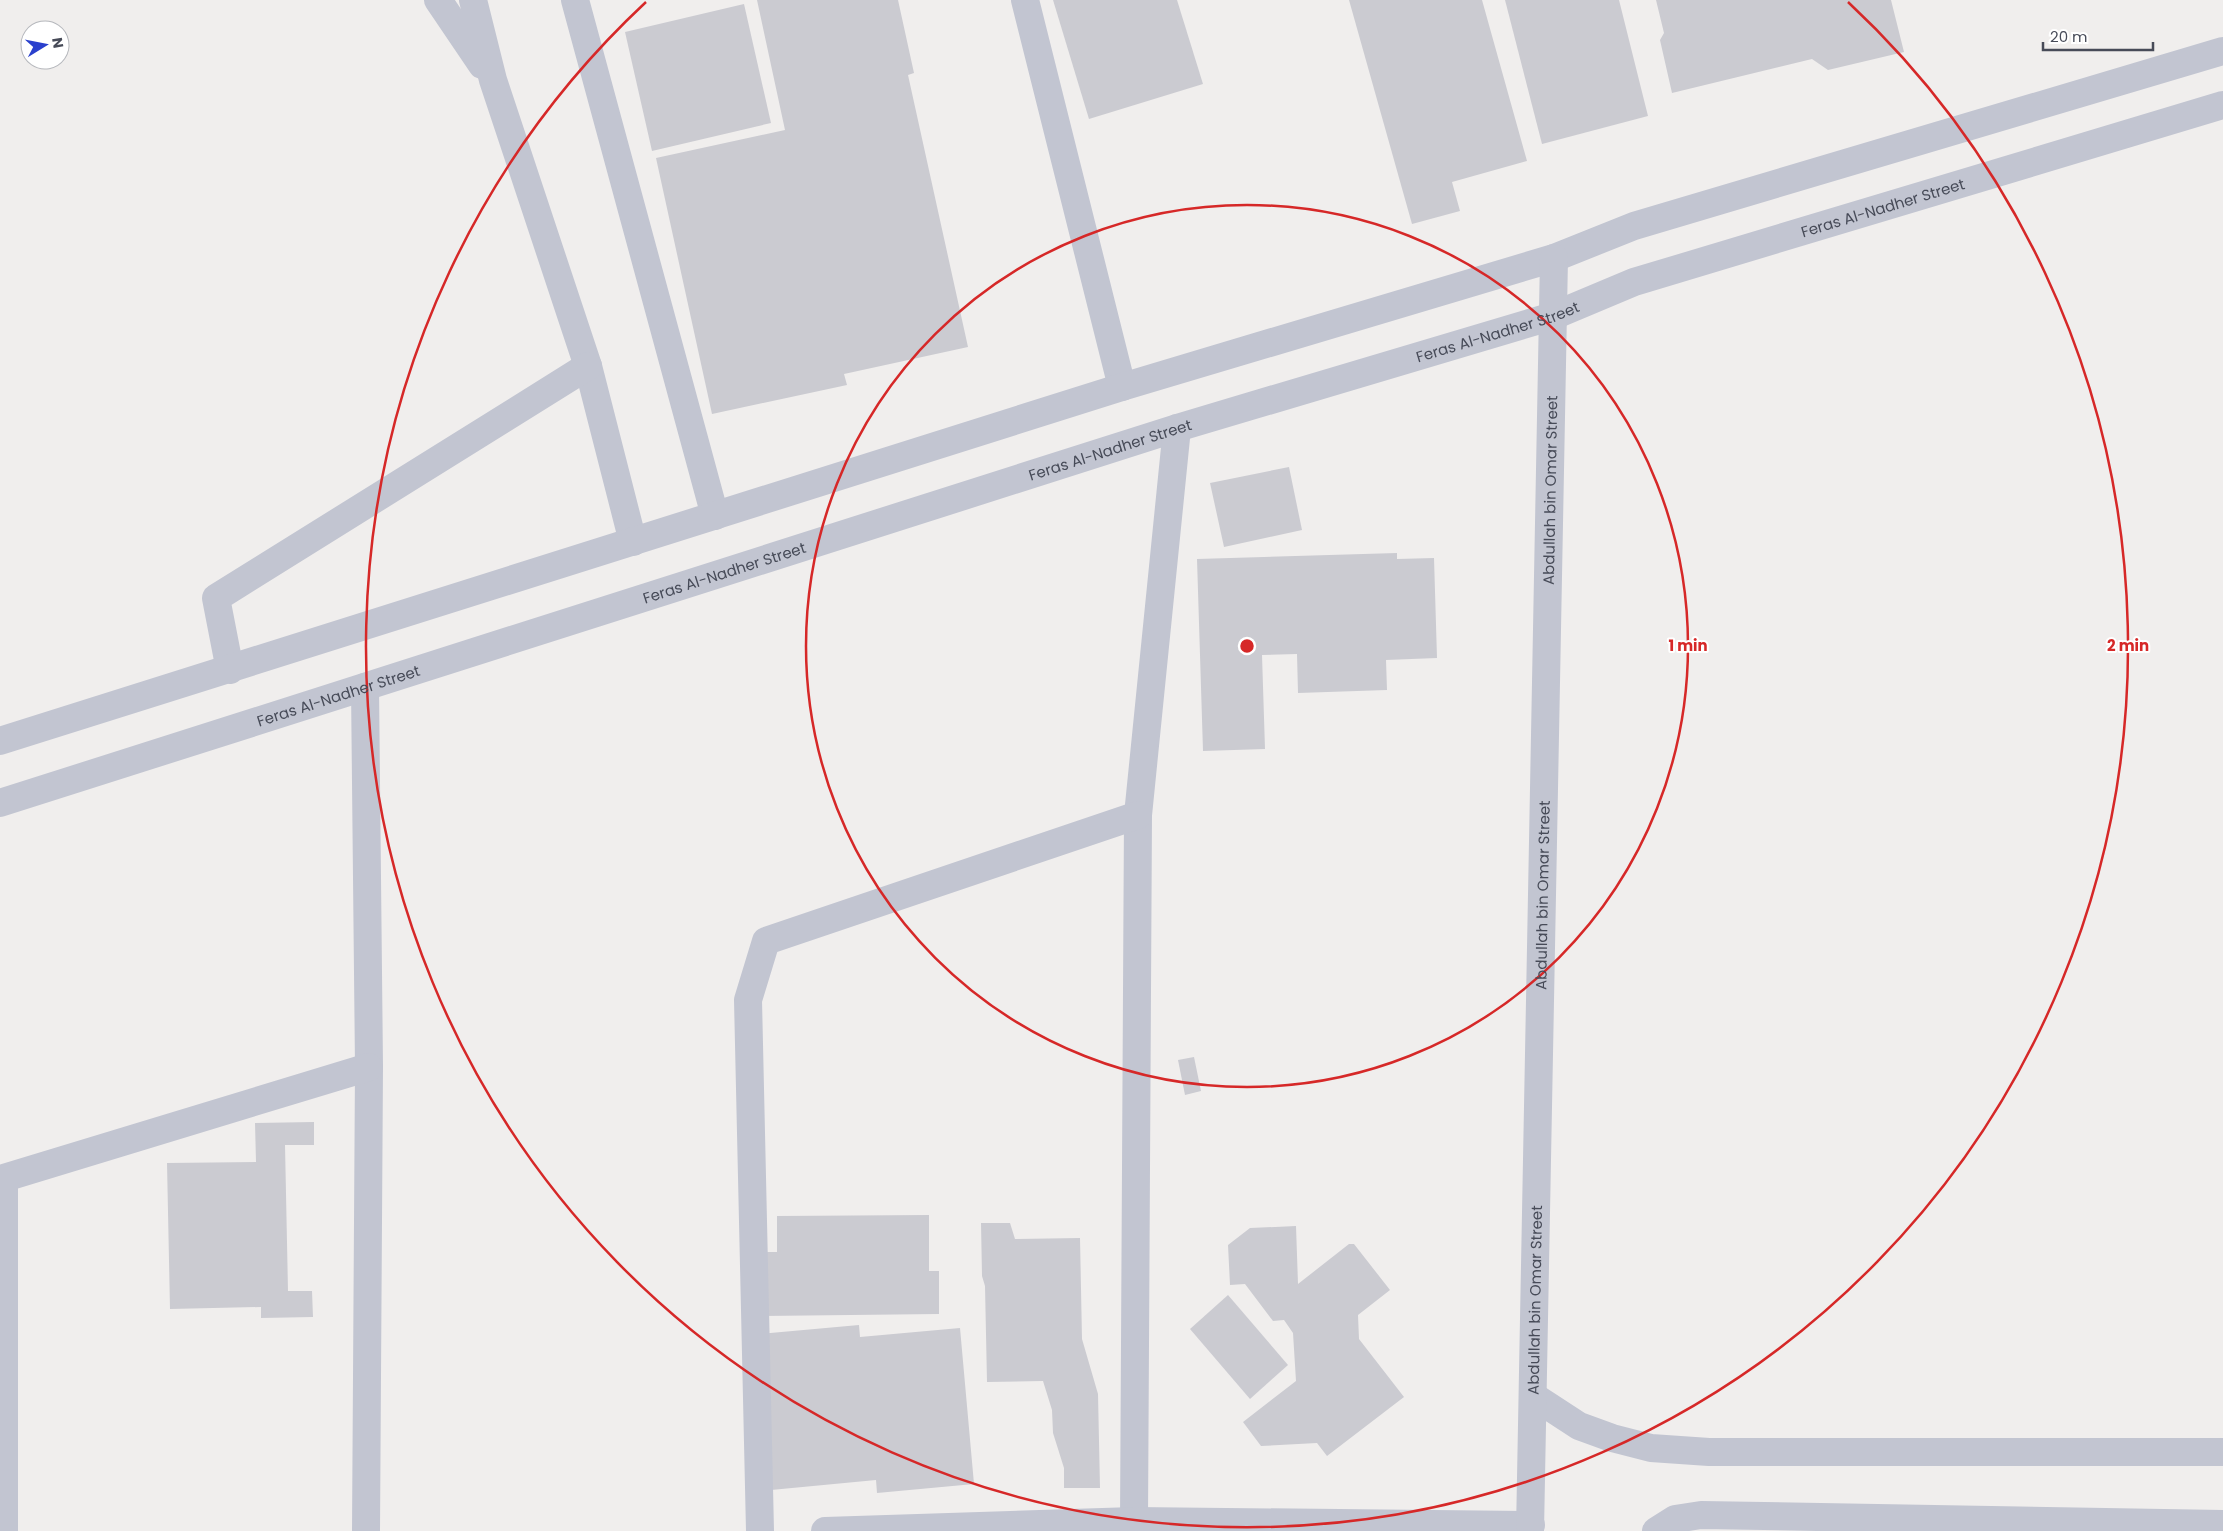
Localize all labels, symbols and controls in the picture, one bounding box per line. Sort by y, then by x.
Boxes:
north arrow [20,20,70,70]
scale bar [2043,20,2153,52]
text: 20 m [2050,26,2088,47]
text: N [47,36,69,50]
street label: Feras Al-Nadher Street [1798,173,1967,242]
street label: Feras Al-Nadher Street [1413,296,1582,367]
street label: Abdullah bin Omar Street [1537,395,1562,585]
street label: Feras Al-Nadher Street [1026,414,1194,485]
street label: Feras Al-Nadher Street [640,536,808,608]
text: 1 min [1668,635,1708,656]
text: 2 min [2107,635,2149,656]
centre of rings [1238,637,1256,655]
street label: Feras Al-Nadher Street [254,659,422,731]
street label: Abdullah bin Omar Street [1530,800,1554,990]
street label: Abdullah bin Omar Street [1522,1205,1547,1395]

